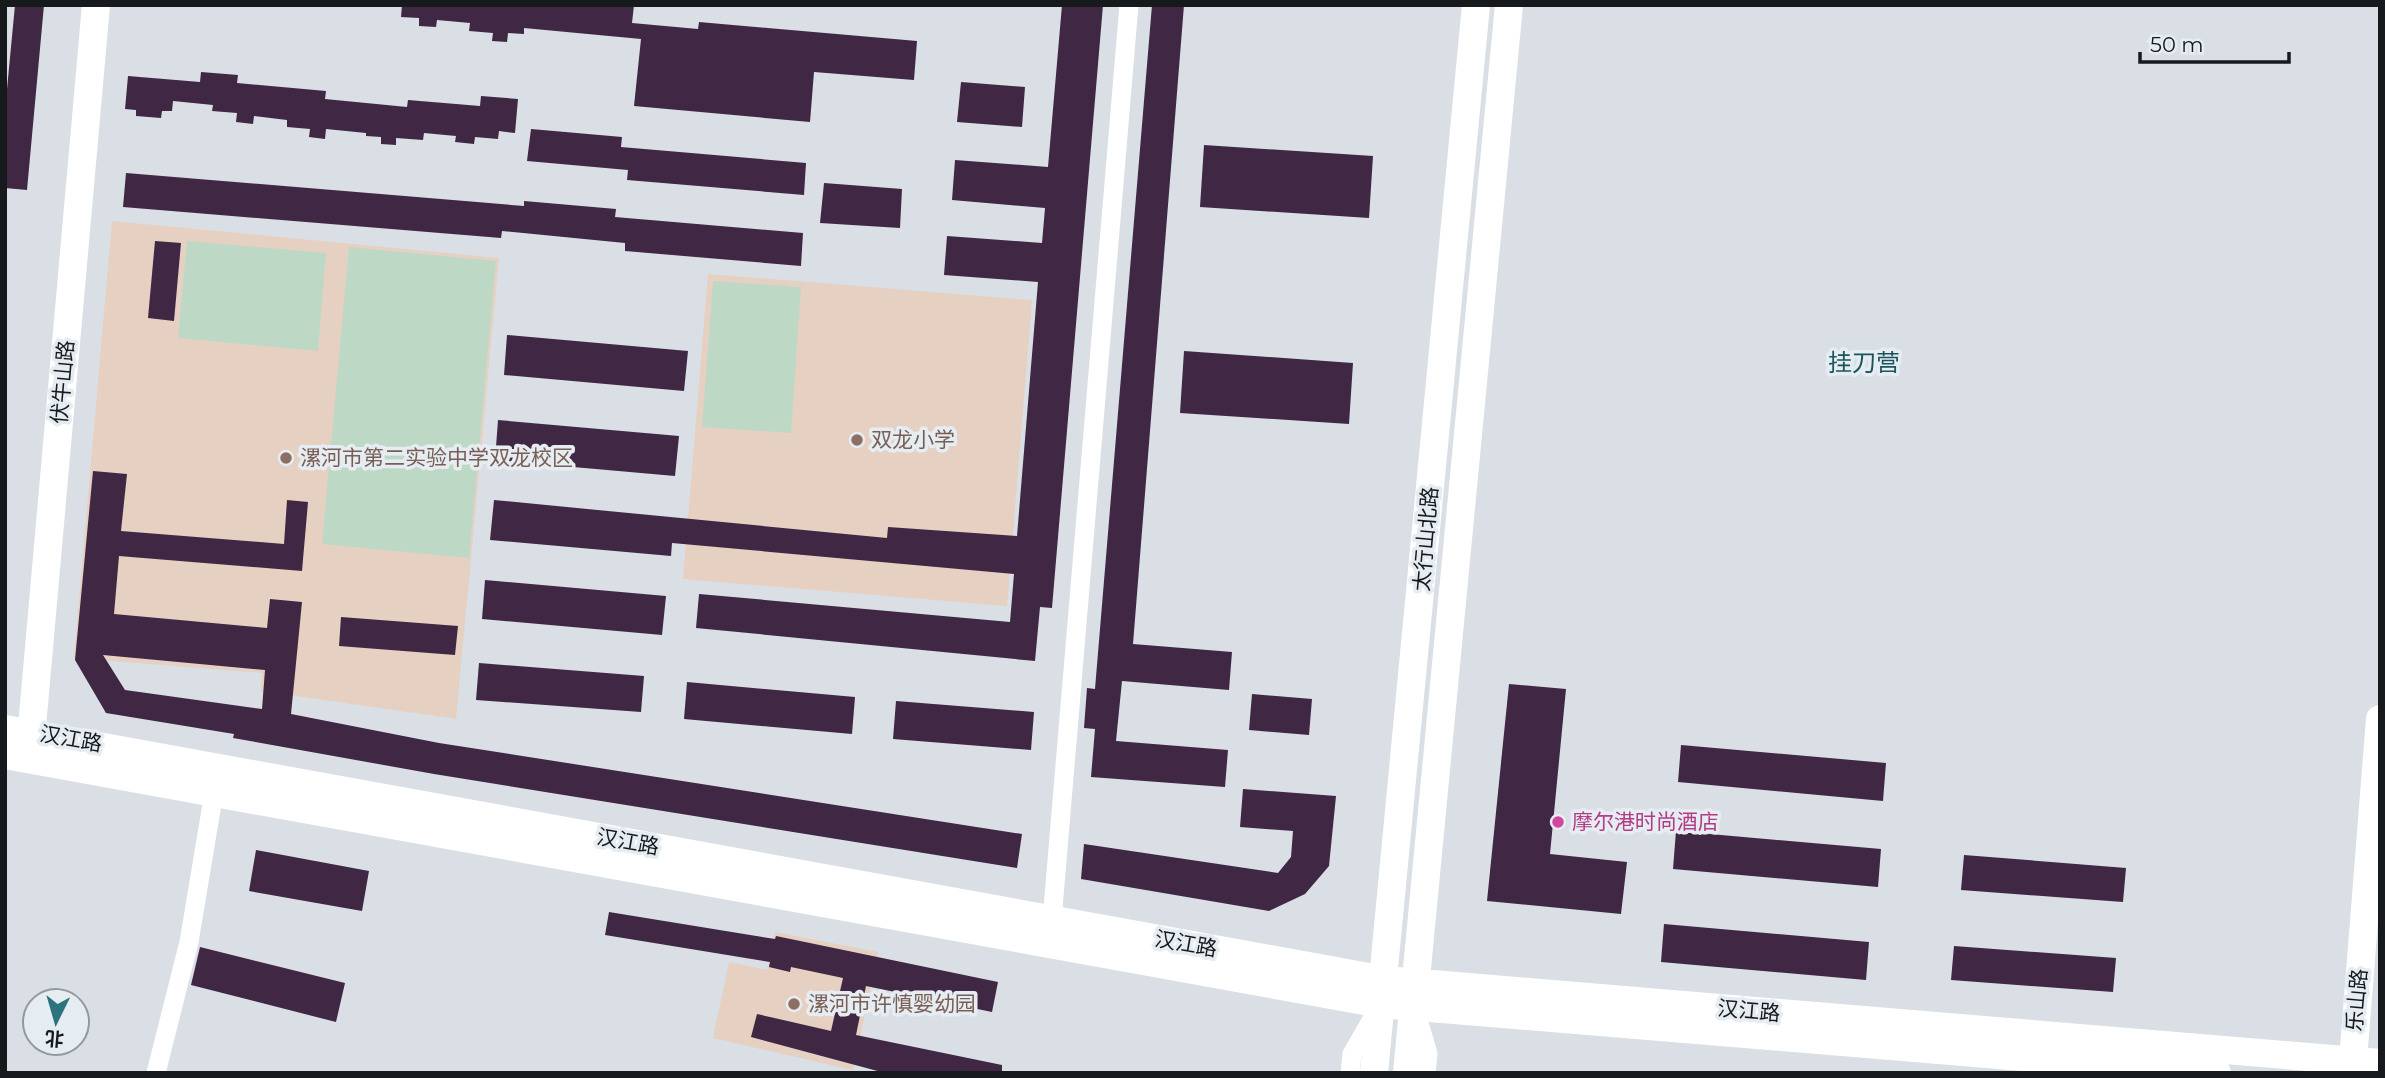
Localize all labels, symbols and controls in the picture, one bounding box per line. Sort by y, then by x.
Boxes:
scale bar [2140,21,2289,65]
text: 50 m [2150,32,2204,57]
street label: 伏牛山路 [46,339,79,425]
district label: 挂刀营 [1828,348,1900,377]
place label: 双龙小学 [871,427,955,452]
marker: 双龙小学 [849,432,865,448]
place label: 漯河市第二实验中学双龙校区 [300,445,573,470]
marker: 漯河市第二实验中学双龙校区 [278,450,294,466]
street label: 太行山北路 [1408,486,1443,592]
street label: 汉江路 [38,721,104,756]
place label: 摩尔港时尚酒店 [1572,809,1719,834]
marker: 摩尔港时尚酒店 [1550,814,1566,830]
street label: 汉江路 [595,824,661,859]
street label: 汉江路 [1153,926,1219,961]
street label: 乐山路 [2341,967,2372,1032]
north arrow [21,987,91,1057]
place label: 漯河市许慎婴幼园 [808,991,976,1016]
street label: 汉江路 [1717,995,1782,1026]
marker: 漯河市许慎婴幼园 [786,996,802,1012]
text: 北 [44,1026,65,1051]

